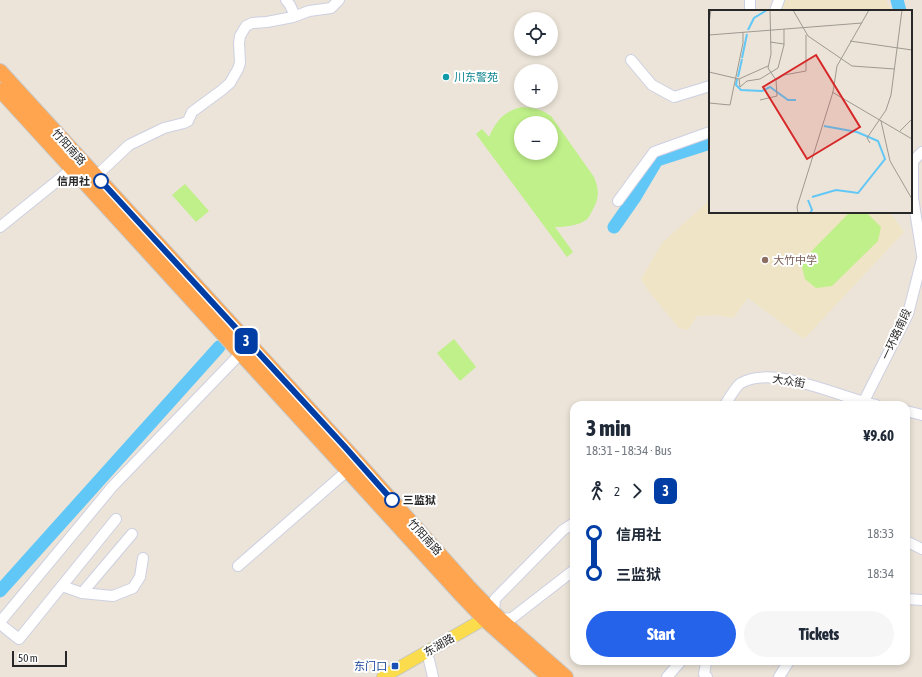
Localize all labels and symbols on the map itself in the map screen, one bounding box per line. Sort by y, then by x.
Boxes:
inset map [709,10,912,213]
place label: 川东警苑 [454,71,498,83]
marker: 川东警苑 [441,72,451,82]
street label: 竹阳南路 [50,127,88,167]
marker: 信用社 [93,173,109,189]
place label: 信用社 [57,175,90,187]
place label: 大竹中学 [773,254,817,266]
marker: 大竹中学 [760,255,770,265]
street label: 一环路南段 [879,307,913,361]
line badge: 3 [233,328,259,354]
street label: 大众街 [772,372,806,390]
marker: 三监狱 [384,492,400,508]
place label: 三监狱 [403,494,436,506]
street label: 竹阳南路 [406,517,444,557]
street label: 东湖路 [422,632,456,658]
scale bar [12,649,67,668]
place label: 东门口 [354,660,387,672]
marker: 东门口 [390,661,400,671]

